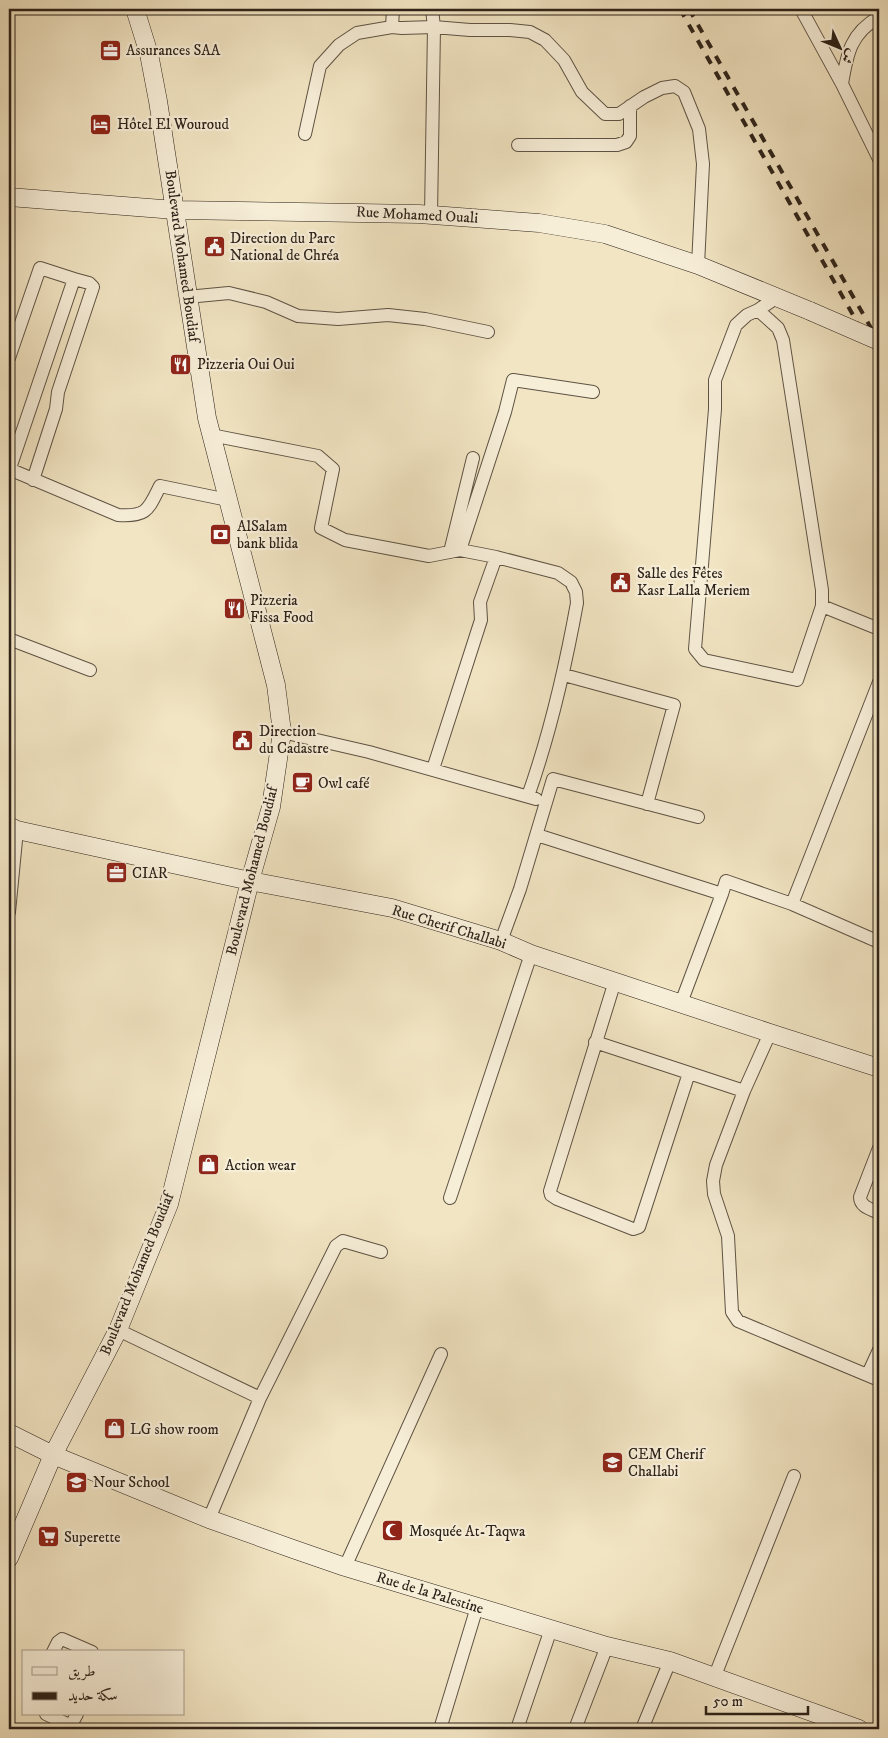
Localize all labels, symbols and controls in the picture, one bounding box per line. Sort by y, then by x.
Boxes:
north arrow [816,22,866,72]
office icon: Assurances SAA [98,38,122,62]
place label: Assurances SAA [126,41,221,60]
text: ش [837,45,860,68]
hotel icon: Hôtel El Wouroud [89,112,113,136]
place label: Hôtel El Wouroud [117,115,229,134]
street label: Boulevard Mohamed Boudiaf [161,169,204,345]
street label: Rue Mohamed Ouali [355,202,479,228]
place label: Direction du Parc National de Chréa [230,229,340,265]
public building icon: Direction du Parc National de Chréa [202,235,226,259]
restaurant icon: Pizzeria Oui Oui [169,352,193,376]
place label: Pizzeria Oui Oui [197,355,295,374]
place label: AlSalam bank blida [237,517,299,553]
bank icon: AlSalam bank blida [209,523,233,547]
place label: Salle des Fêtes Kasr Lalla Meriem [637,564,750,600]
public building icon: Salle des Fêtes Kasr Lalla Meriem [609,570,633,594]
place label: Pizzeria Fissa Food [250,591,314,627]
restaurant icon: Pizzeria Fissa Food [222,597,246,621]
place label: Direction du Cadastre [259,722,329,758]
public building icon: Direction du Cadastre [231,728,255,752]
cafe icon: Owl café [290,771,314,795]
place label: Owl café [318,774,370,793]
street label: Boulevard Mohamed Boudiaf [222,782,283,957]
office icon: CIAR [104,861,128,885]
place label: CIAR [132,864,168,883]
street label: Rue Cherif Challabi [390,901,509,953]
shop icon: Action wear [197,1153,221,1177]
place label: Action wear [225,1156,296,1175]
street label: Boulevard Mohamed Boudiaf [96,1188,179,1358]
shop icon: LG show room [102,1417,126,1441]
place label: LG show room [130,1420,219,1439]
place label: CEM Cherif Challabi [628,1445,706,1481]
school or university icon: CEM Cherif Challabi [600,1451,624,1475]
school or university icon: Nour School [65,1470,89,1494]
place label: Nour School [93,1473,170,1492]
mosque icon: Mosquée At-Taqwa [381,1519,405,1543]
place label: Mosquée At-Taqwa [409,1522,526,1541]
supermarket icon: Superette [36,1525,60,1549]
place label: Superette [64,1528,120,1547]
street label: Rue de la Palestine [374,1568,486,1618]
legend [22,1650,185,1716]
text: طريق [68,1662,95,1681]
scale bar [706,1683,808,1715]
text: سكة حديد [68,1686,118,1705]
text: 50 m [713,1692,743,1711]

